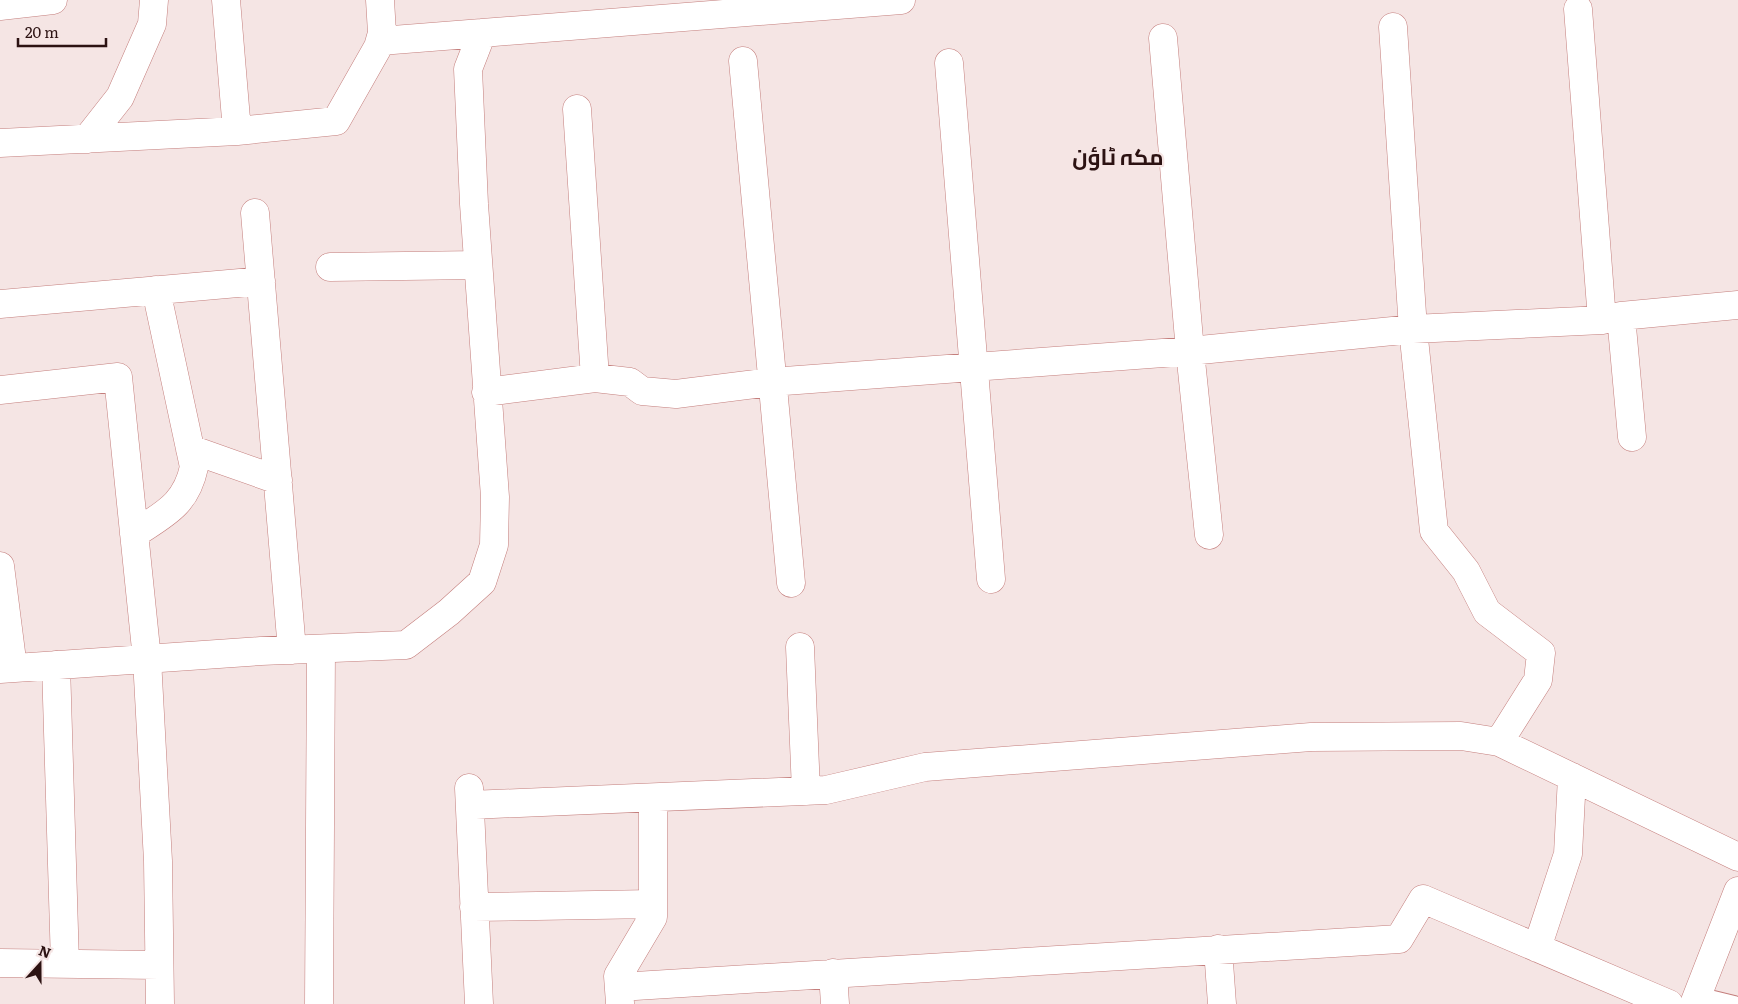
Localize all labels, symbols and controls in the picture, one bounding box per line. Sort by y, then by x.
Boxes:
scale bar [18,15,105,47]
text: 20 m [25,20,59,43]
district label: مکہ ٹاؤن [1072,139,1164,172]
north arrow [15,939,65,989]
text: N [36,939,54,962]

